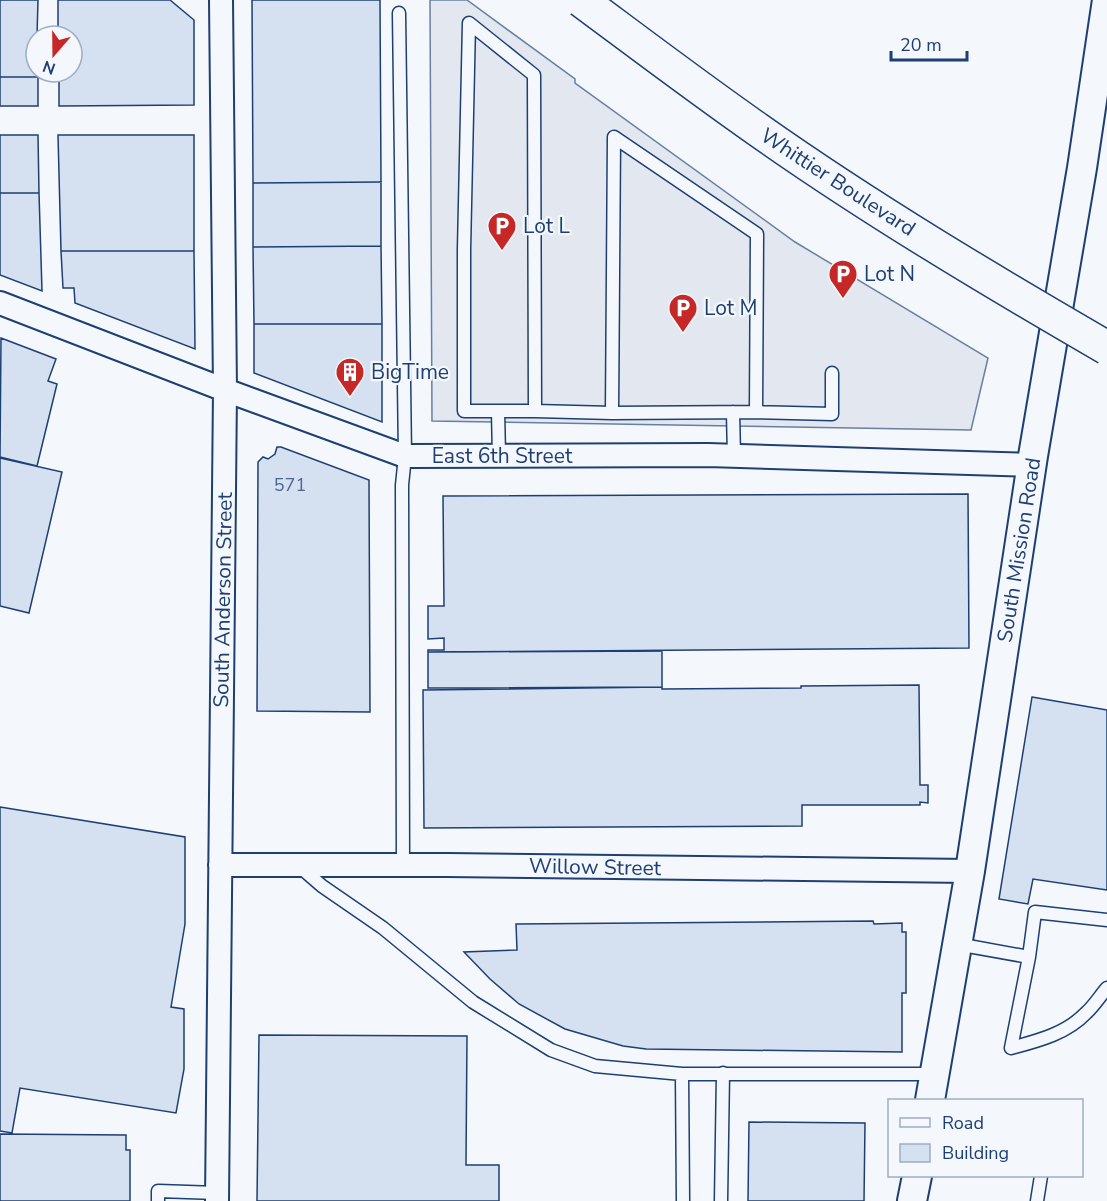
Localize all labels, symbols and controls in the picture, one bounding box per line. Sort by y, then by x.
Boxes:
north arrow [24,24,84,84]
scale bar [891,24,968,62]
text: 20 m [900,33,942,57]
text: N [40,55,59,80]
street label: Whittier Boulevard [755,121,921,243]
parking icon: Lot L [486,210,518,252]
place label: Lot L [523,212,571,240]
parking icon: Lot N [827,258,859,300]
place label: Lot N [864,260,915,288]
parking icon: Lot M [667,292,699,334]
place label: Lot M [704,294,758,322]
building icon: BigTime [334,356,366,398]
place label: BigTime [371,358,449,386]
street label: East 6th Street [432,442,573,470]
street label: South Mission Road [991,456,1047,644]
house number: 571 [274,473,306,497]
street label: South Anderson Street [207,491,239,708]
street label: Willow Street [529,852,662,882]
legend [888,1099,1083,1177]
text: Road [942,1111,984,1135]
text: Building [942,1141,1009,1165]

